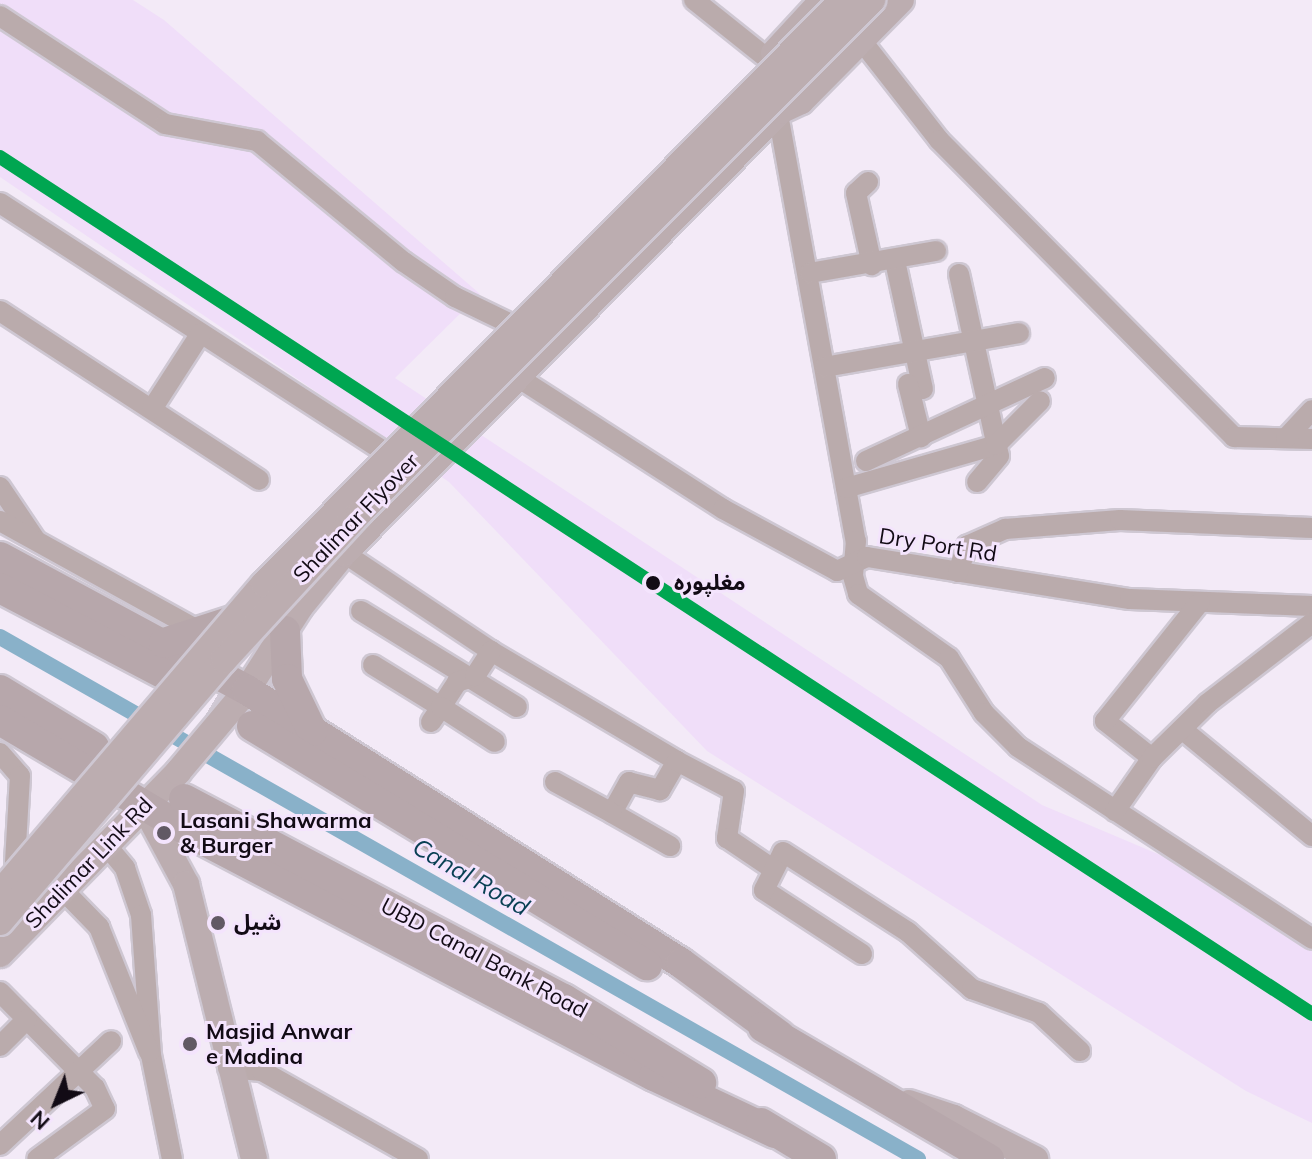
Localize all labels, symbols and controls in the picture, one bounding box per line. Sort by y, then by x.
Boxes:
street label: Shalimar Flyover [288,448,424,588]
street label: Dry Port Rd [877,523,999,567]
marker: مغلپورہ [639,569,667,597]
place label: مغلپورہ [674,570,746,596]
street label: Shalimar Link Rd [20,792,158,934]
place label: Lasani Shawarma & Burger [180,807,372,858]
marker: Lasani Shawarma & Burger [155,824,173,842]
water label: Canal Road [408,832,534,922]
street label: UBD Canal Bank Road [376,892,592,1024]
place label: شیل [234,910,281,936]
marker: شیل [209,914,227,932]
place label: Masjid Anwar e Madina [206,1018,352,1070]
marker: Masjid Anwar e Madina [181,1035,199,1053]
north arrow [16,1063,96,1143]
text: N [24,1105,55,1136]

